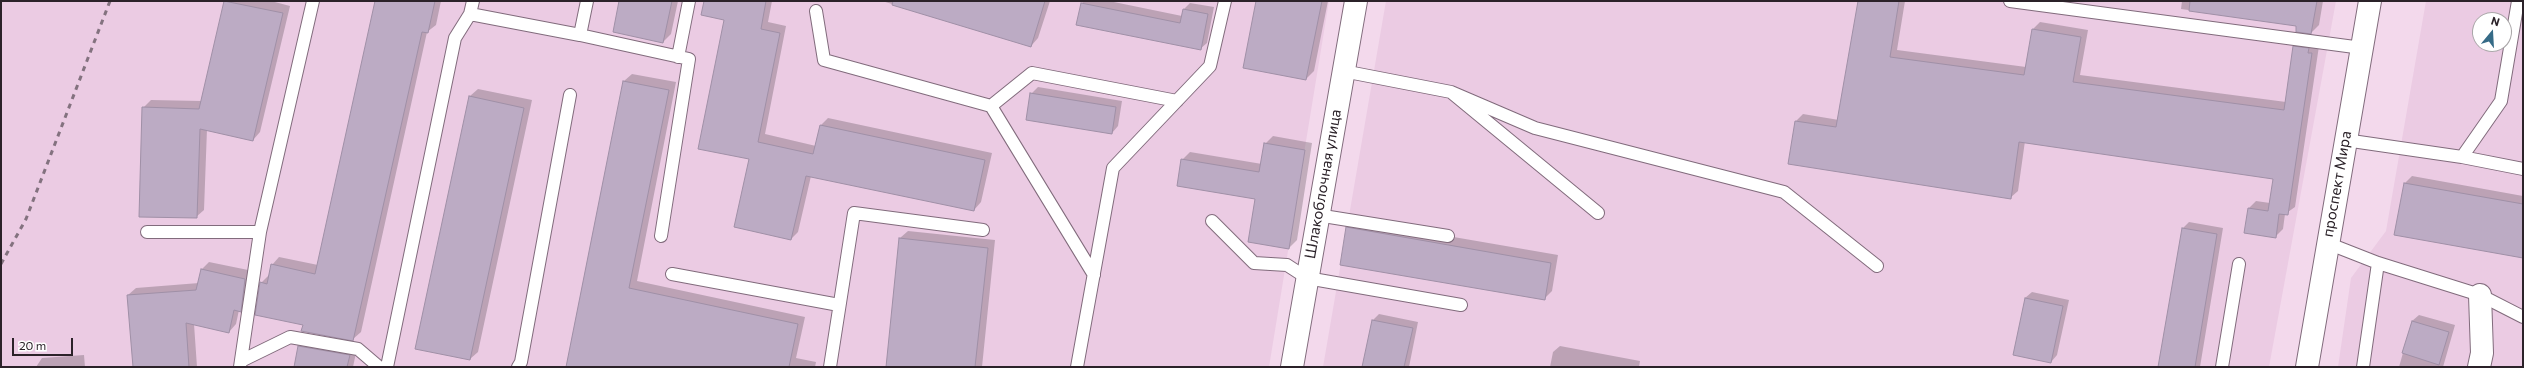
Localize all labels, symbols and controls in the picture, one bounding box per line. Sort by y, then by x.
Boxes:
north arrow [2472,12,2512,52]
text: N [2490,14,2501,29]
street label: Шлакоблочная улица [1301,108,1345,260]
street label: проспект Мира [2319,129,2355,239]
scale bar [14,330,75,356]
text: 20 m [19,338,46,352]

